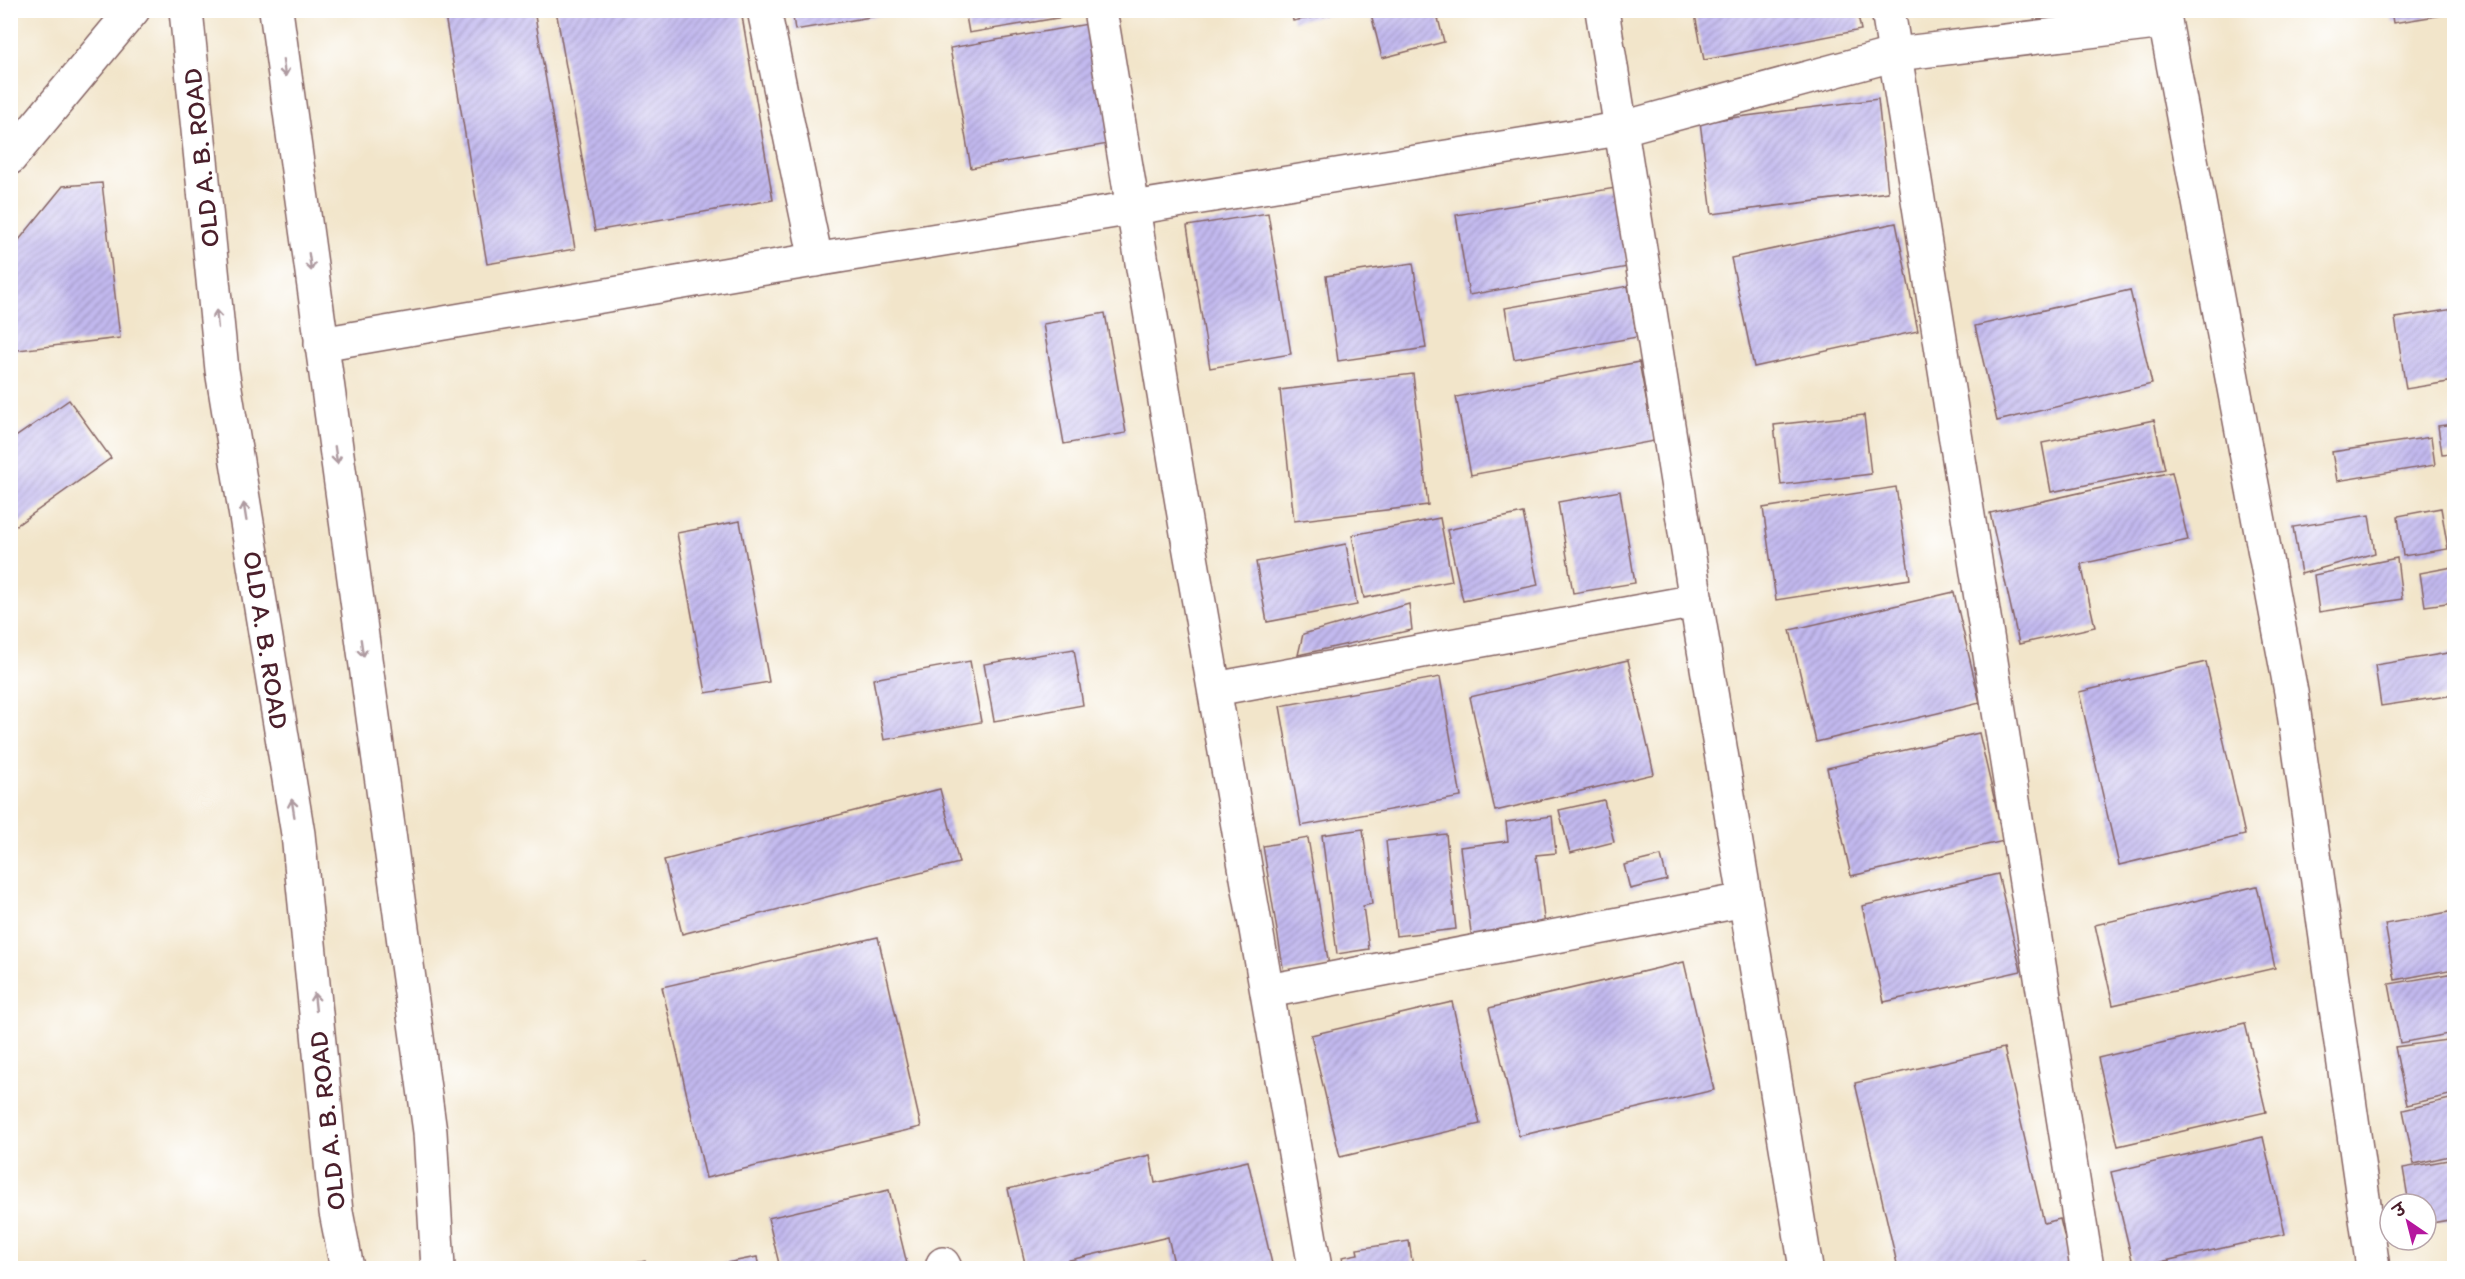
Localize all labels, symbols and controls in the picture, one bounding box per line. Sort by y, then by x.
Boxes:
one-way arrow [278,58,289,78]
street label: OLD A. B. ROAD [176,67,226,249]
one-way arrow [304,251,315,271]
one-way arrow [211,310,222,330]
one-way arrow [330,445,341,464]
one-way arrow [240,503,251,523]
street label: OLD A. B. ROAD [236,549,296,731]
one-way arrow [357,638,368,658]
one-way arrow [288,799,299,819]
one-way arrow [309,993,320,1013]
street label: OLD A. B. ROAD [302,1030,352,1212]
north arrow [2378,1192,2438,1252]
text: उ [2388,1199,2411,1222]

